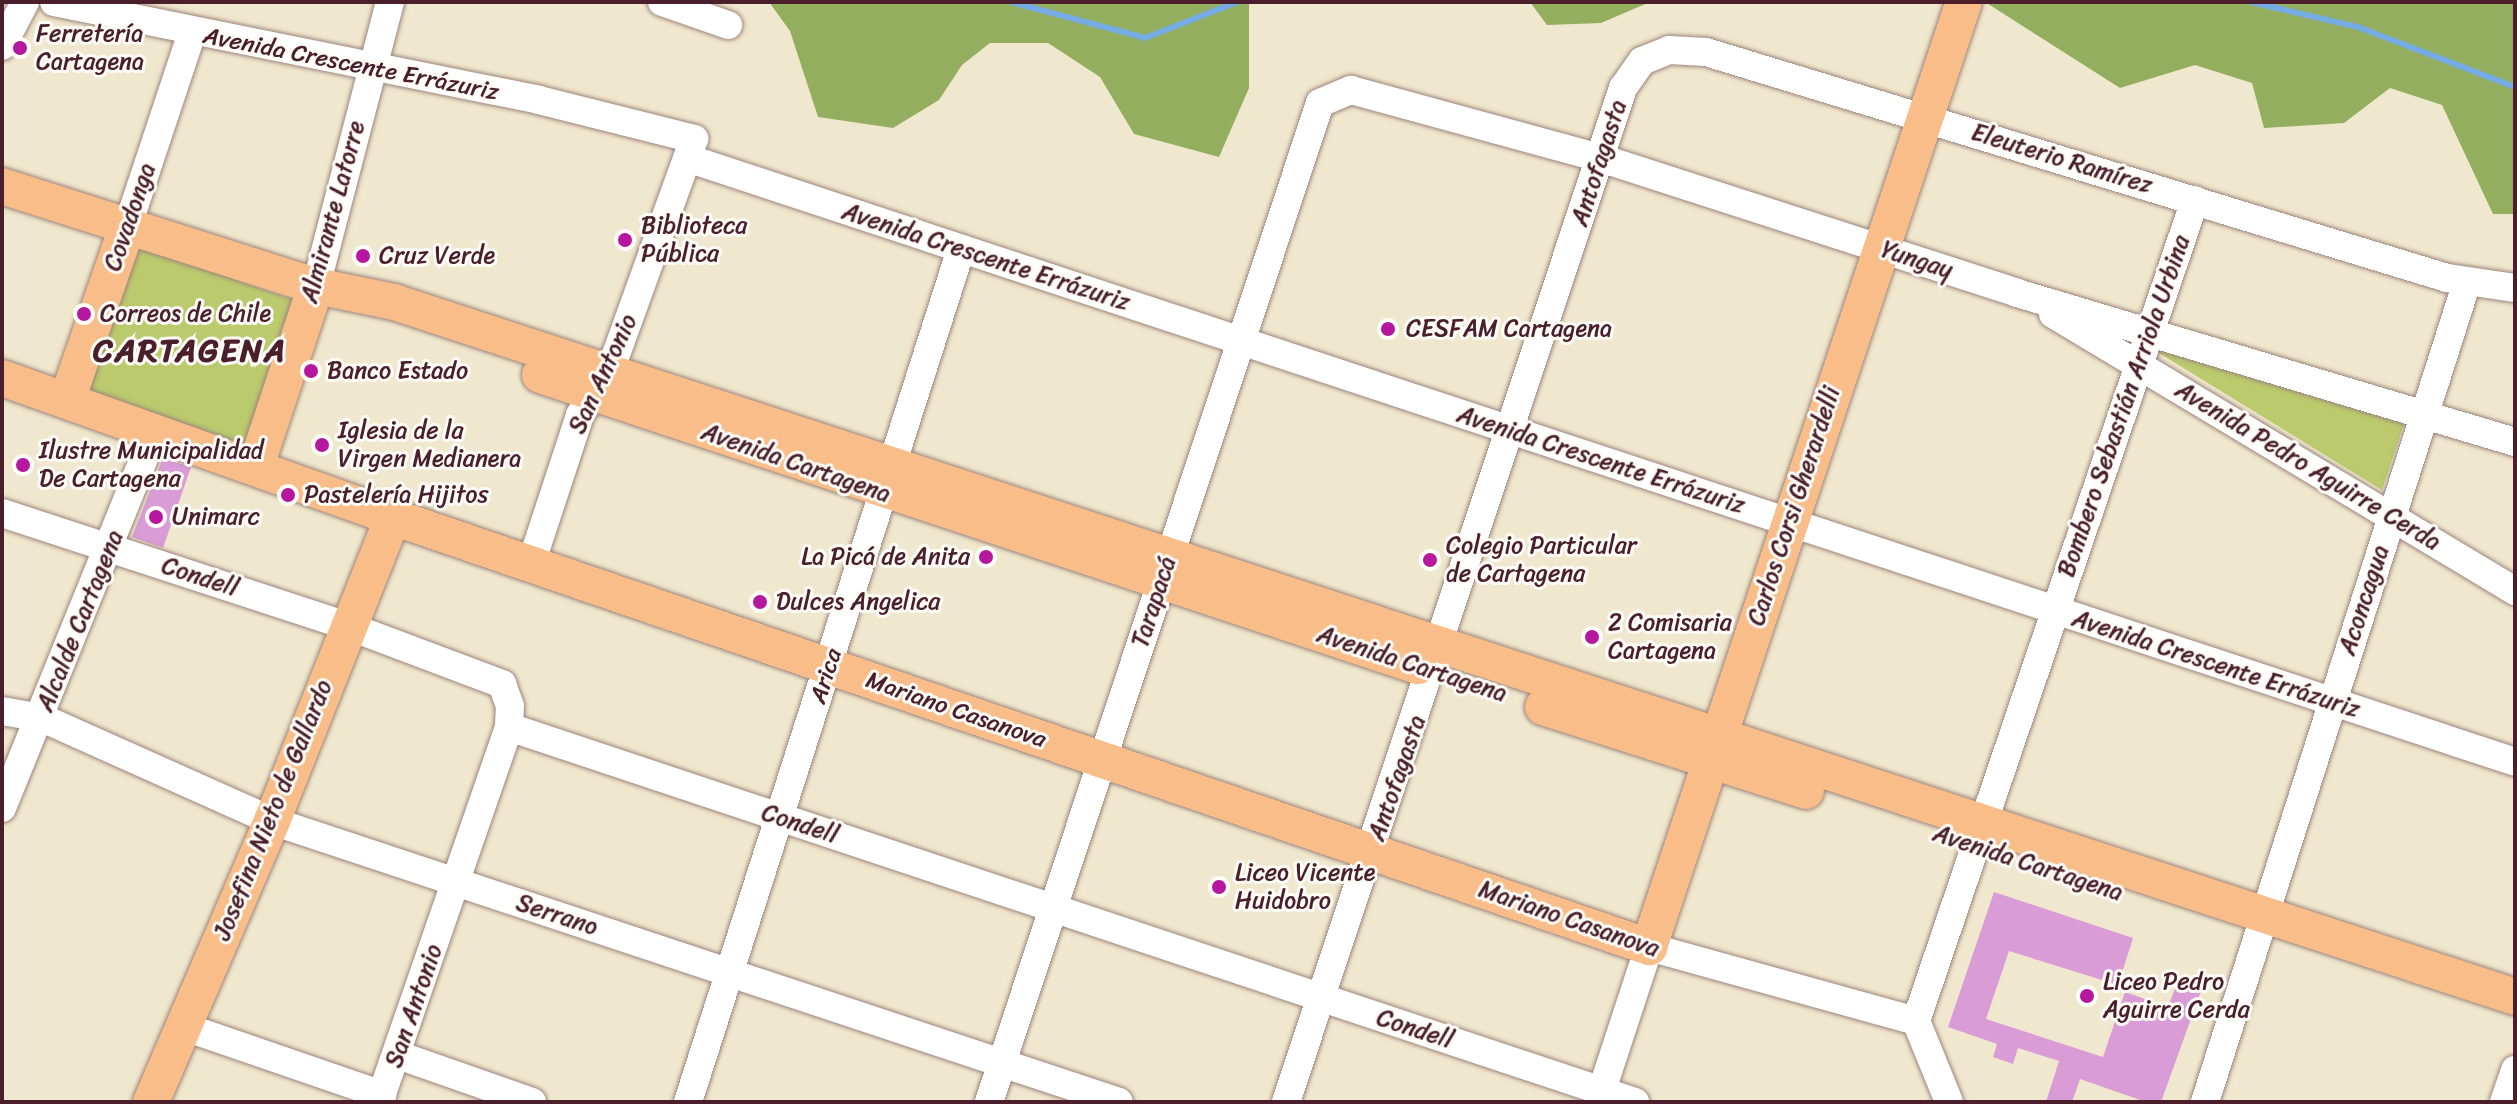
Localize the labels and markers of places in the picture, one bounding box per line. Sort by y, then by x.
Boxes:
place label: Ferretería Cartagena [36,20,144,76]
marker: Ferretería Cartagena [11,39,29,57]
place label: Biblioteca Pública [641,212,747,268]
marker: Biblioteca Pública [616,231,634,249]
place label: Cruz Verde [379,242,494,270]
marker: Cruz Verde [354,247,372,265]
place label: Correos de Chile [100,300,272,328]
marker: Correos de Chile [75,305,93,323]
place label: CESFAM Cartagena [1406,315,1612,343]
marker: CESFAM Cartagena [1377,318,1399,340]
place label: Banco Estado [327,357,469,385]
marker: Banco Estado [302,362,320,380]
place label: Iglesia de la Virgen Medianera [338,417,523,473]
marker: Iglesia de la Virgen Medianera [313,436,331,454]
place label: Ilustre Municipalidad De Cartagena [39,437,263,493]
marker: Ilustre Municipalidad De Cartagena [14,456,32,474]
place label: Pastelería Hijitos [304,481,488,509]
marker: Pastelería Hijitos [279,486,297,504]
place label: Unimarc [172,503,260,531]
marker: Unimarc [147,508,165,526]
place label: Colegio Particular de Cartagena [1446,532,1637,588]
place label: La Picá de Anita [800,543,970,571]
marker: La Picá de Anita [977,548,995,566]
marker: Colegio Particular de Cartagena [1421,551,1439,569]
place label: Dulces Angelica [776,588,941,616]
marker: Dulces Angelica [751,593,769,611]
place label: 2 Comisaria Cartagena [1608,609,1732,665]
marker: 2 Comisaria Cartagena [1583,628,1601,646]
place label: Liceo Vicente Huidobro [1235,859,1375,915]
marker: Liceo Vicente Huidobro [1210,878,1228,896]
place label: Liceo Pedro Aguirre Cerda [2103,968,2250,1024]
marker: Liceo Pedro Aguirre Cerda [2078,987,2096,1005]

